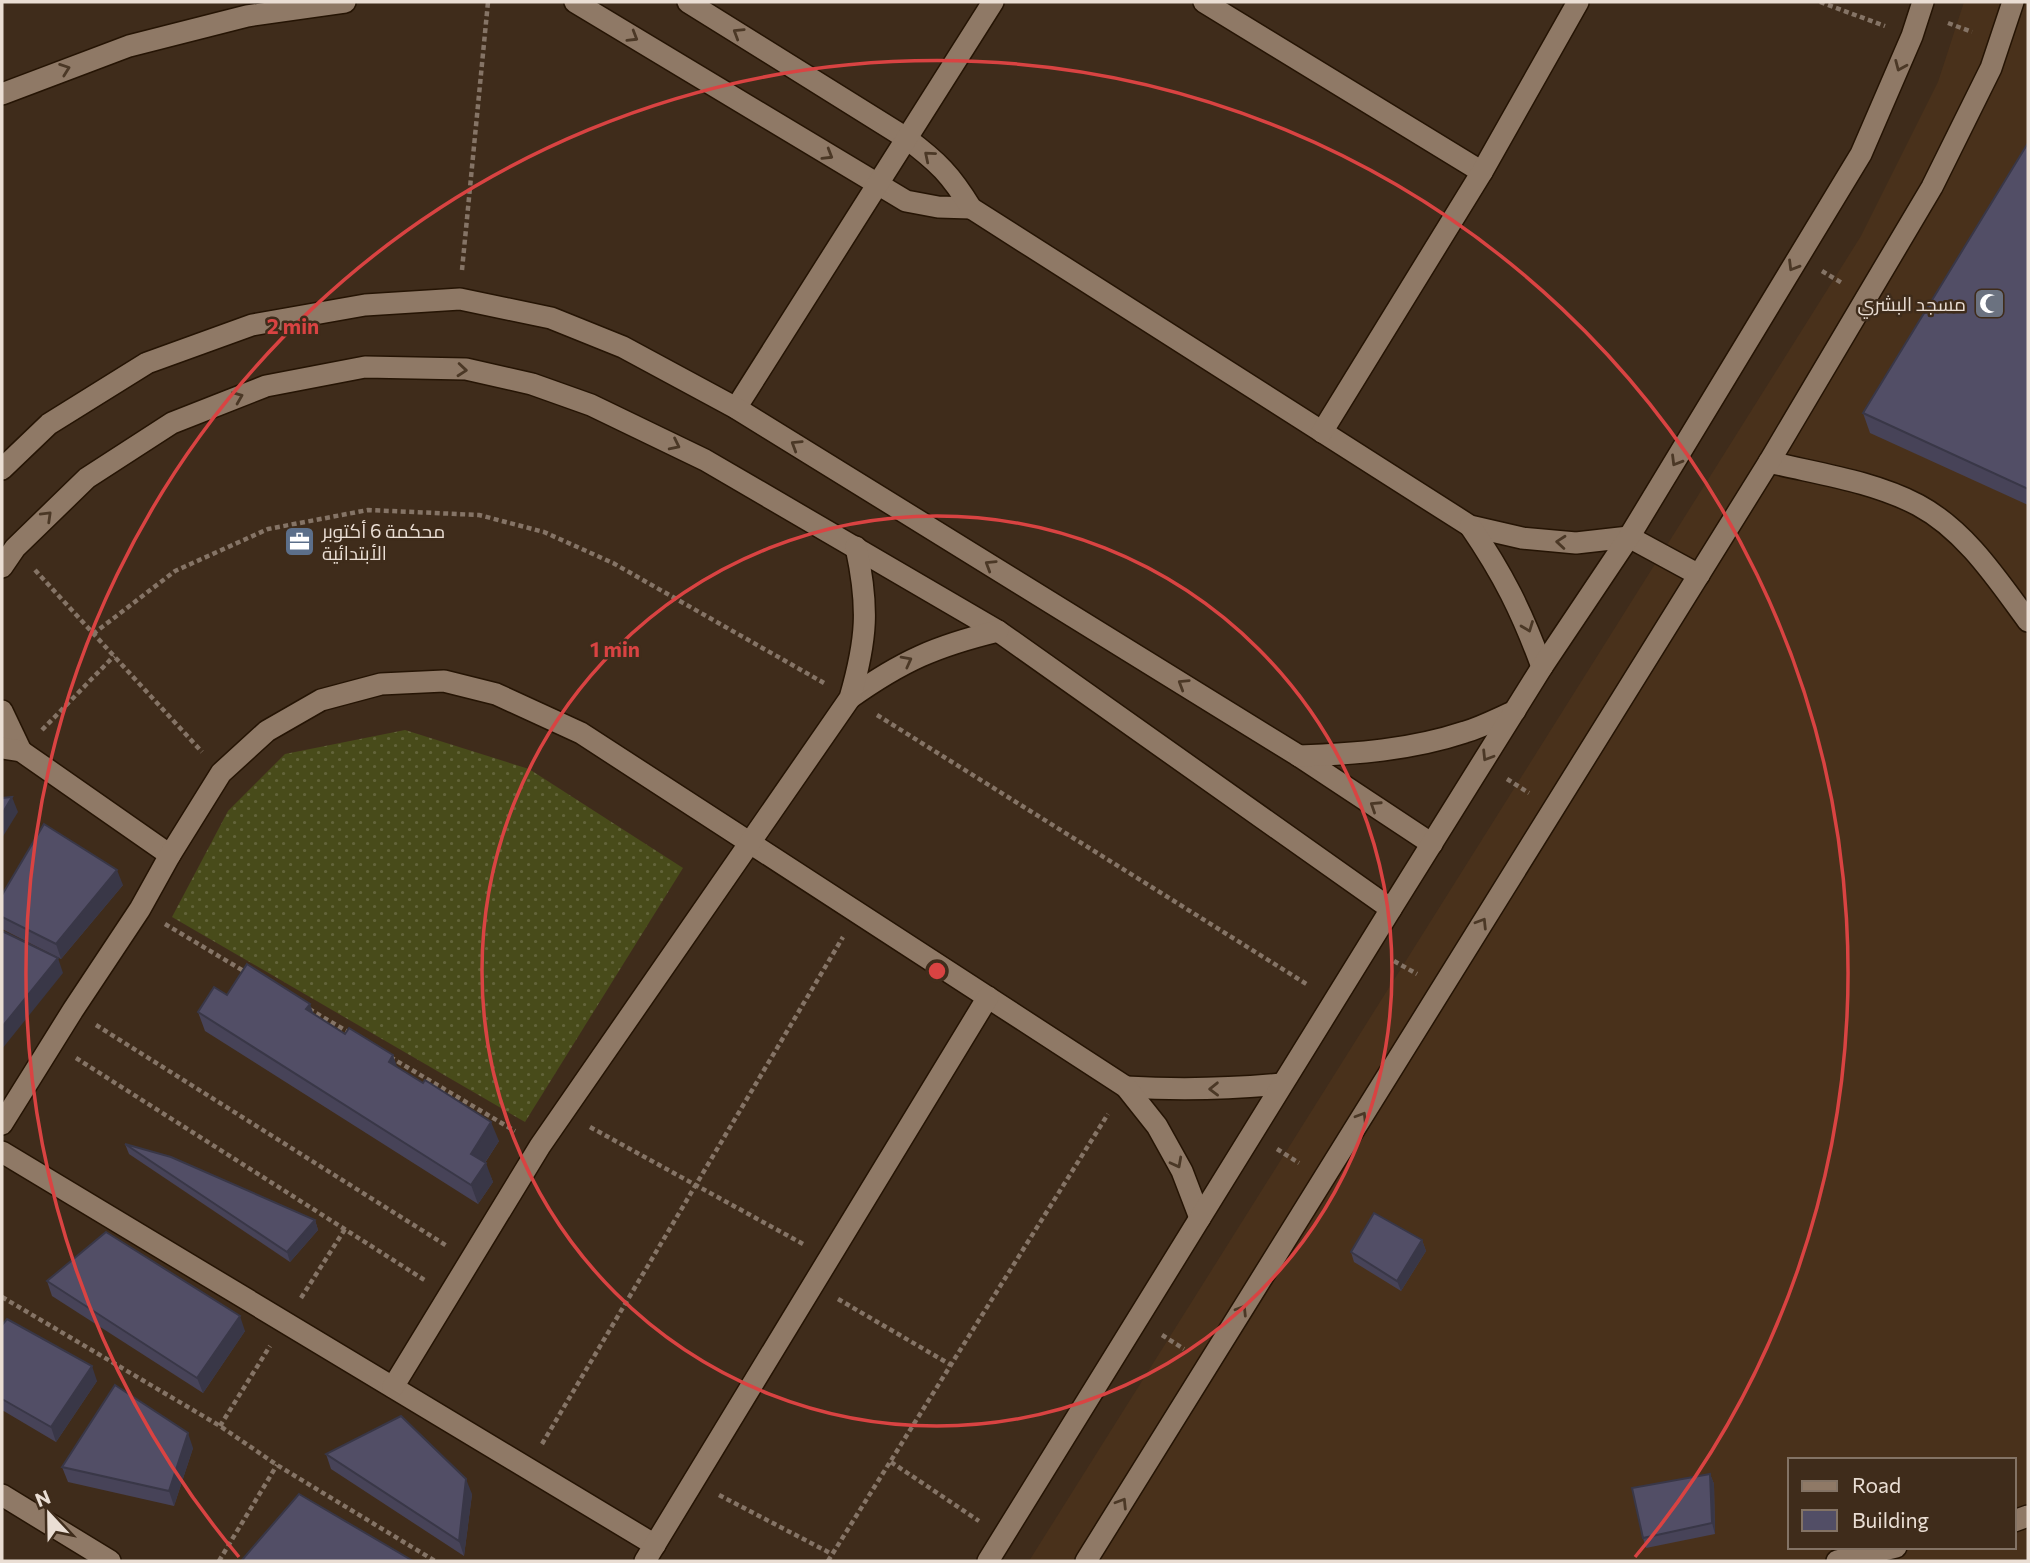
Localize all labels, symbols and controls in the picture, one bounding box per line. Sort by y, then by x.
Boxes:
one-way arrow [732,28,745,41]
one-way arrow [626,29,639,42]
one-way arrow [1894,59,1908,71]
one-way arrow [59,63,71,77]
one-way arrow [820,147,833,160]
one-way arrow [924,152,937,164]
one-way arrow [1789,259,1802,272]
mosque icon: مسجد البشري [1972,286,2006,320]
place label: مسجد البشري [1858,292,1966,319]
text: 2 min [267,313,319,338]
one-way arrow [457,362,468,377]
one-way arrow [232,391,244,405]
one-way arrow [668,437,680,451]
one-way arrow [791,440,804,453]
one-way arrow [1671,453,1684,466]
one-way arrow [39,512,52,525]
place label: محكمة 6 أكتوبر الأبتدائية [321,519,445,564]
office icon: محكمة 6 أكتوبر الأبتدائية [282,524,316,558]
one-way arrow [1556,535,1567,550]
one-way arrow [984,560,997,573]
one-way arrow [1519,621,1533,633]
text: 1 min [590,636,640,661]
one-way arrow [900,656,912,669]
one-way arrow [1178,680,1191,693]
one-way arrow [1483,748,1496,761]
one-way arrow [1370,801,1383,814]
one-way arrow [1474,918,1487,931]
centre of rings [925,959,949,983]
one-way arrow [1209,1082,1220,1097]
one-way arrow [1354,1111,1367,1124]
one-way arrow [1169,1156,1183,1169]
one-way arrow [1234,1305,1247,1318]
legend [1788,1458,2016,1549]
text: Road [1852,1472,1901,1497]
north arrow [14,1479,84,1549]
text: N [32,1484,53,1511]
one-way arrow [1114,1498,1127,1511]
text: Building [1852,1507,1929,1532]

